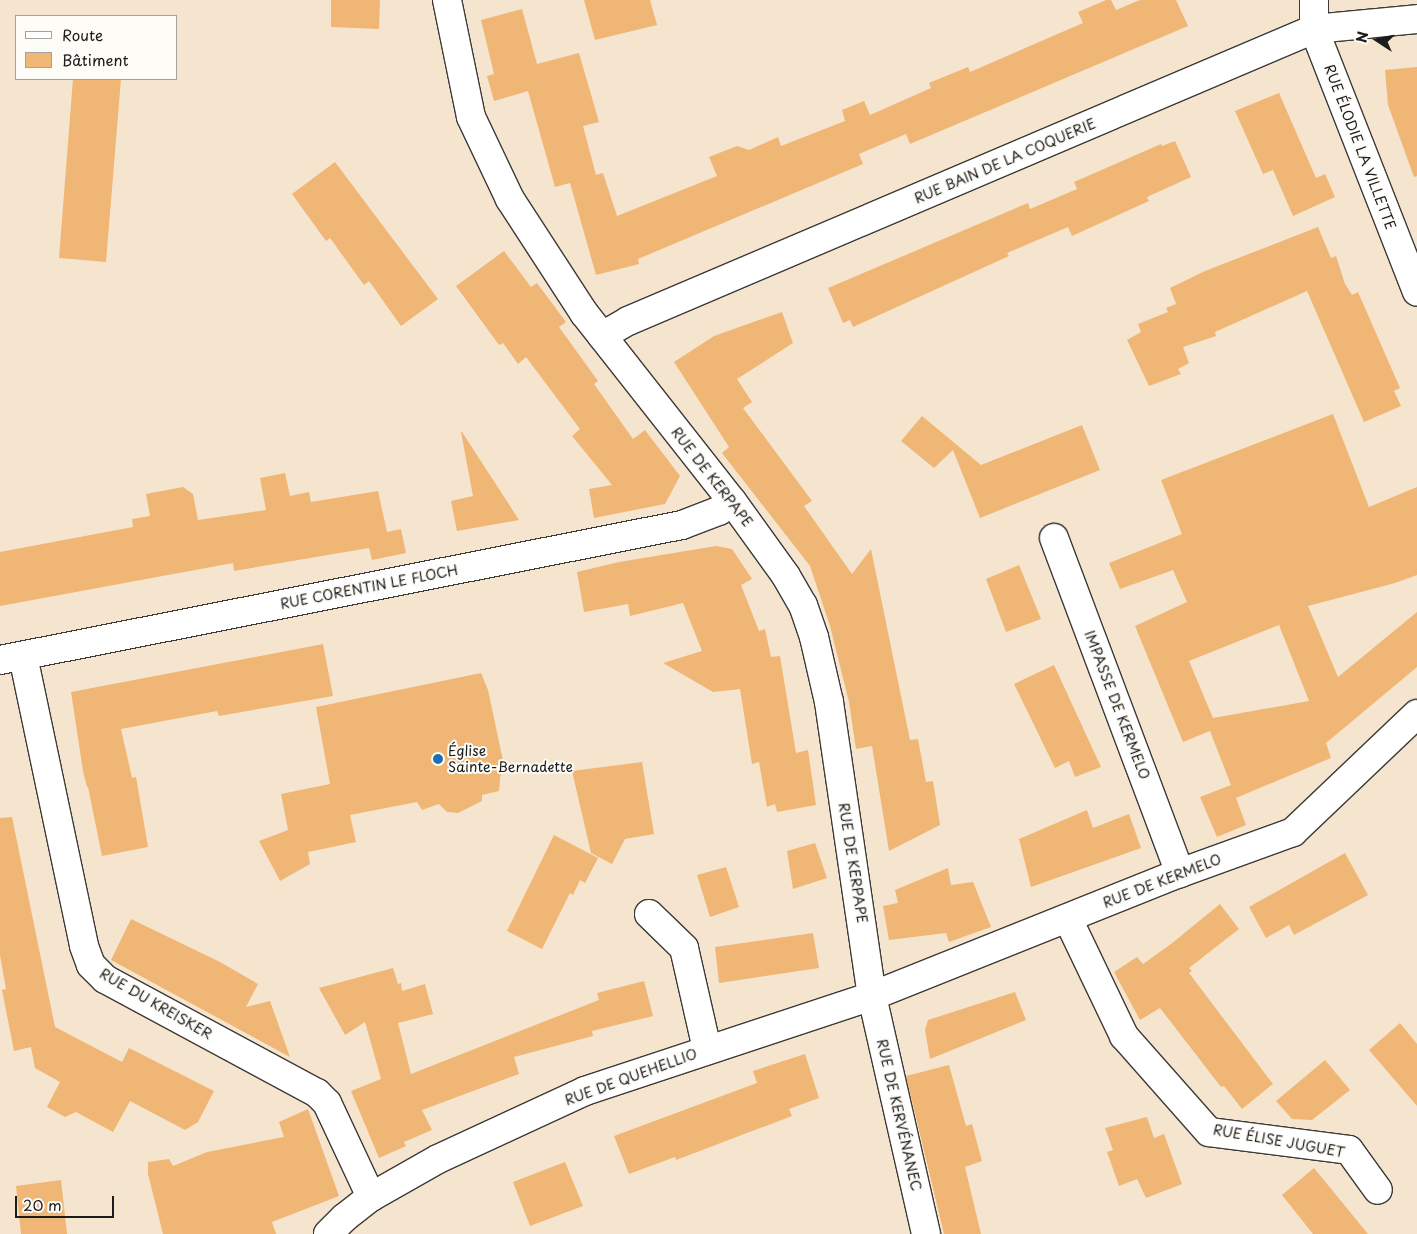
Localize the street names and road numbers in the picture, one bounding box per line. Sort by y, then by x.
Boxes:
street label: RUE ÉLODIE LA VILLETTE [1320,61,1400,233]
street label: RUE BAIN DE LA COQUERIE [911,115,1099,207]
street label: RUE DE KERPAPE [668,423,756,531]
street label: RUE CORENTIN LE FLOCH [278,561,460,613]
street label: IMPASSE DE KERMELO [1080,627,1154,783]
street label: RUE DE KERPAPE [835,801,871,925]
street label: RUE DE KERMELO [1100,850,1224,912]
street label: RUE DU KREISKER [96,964,216,1044]
street label: RUE DE KERVÉNANEC [873,1037,925,1193]
street label: RUE DE QUEHELLIO [562,1045,700,1109]
street label: RUE ÉLISE JUGUET [1211,1121,1347,1161]

